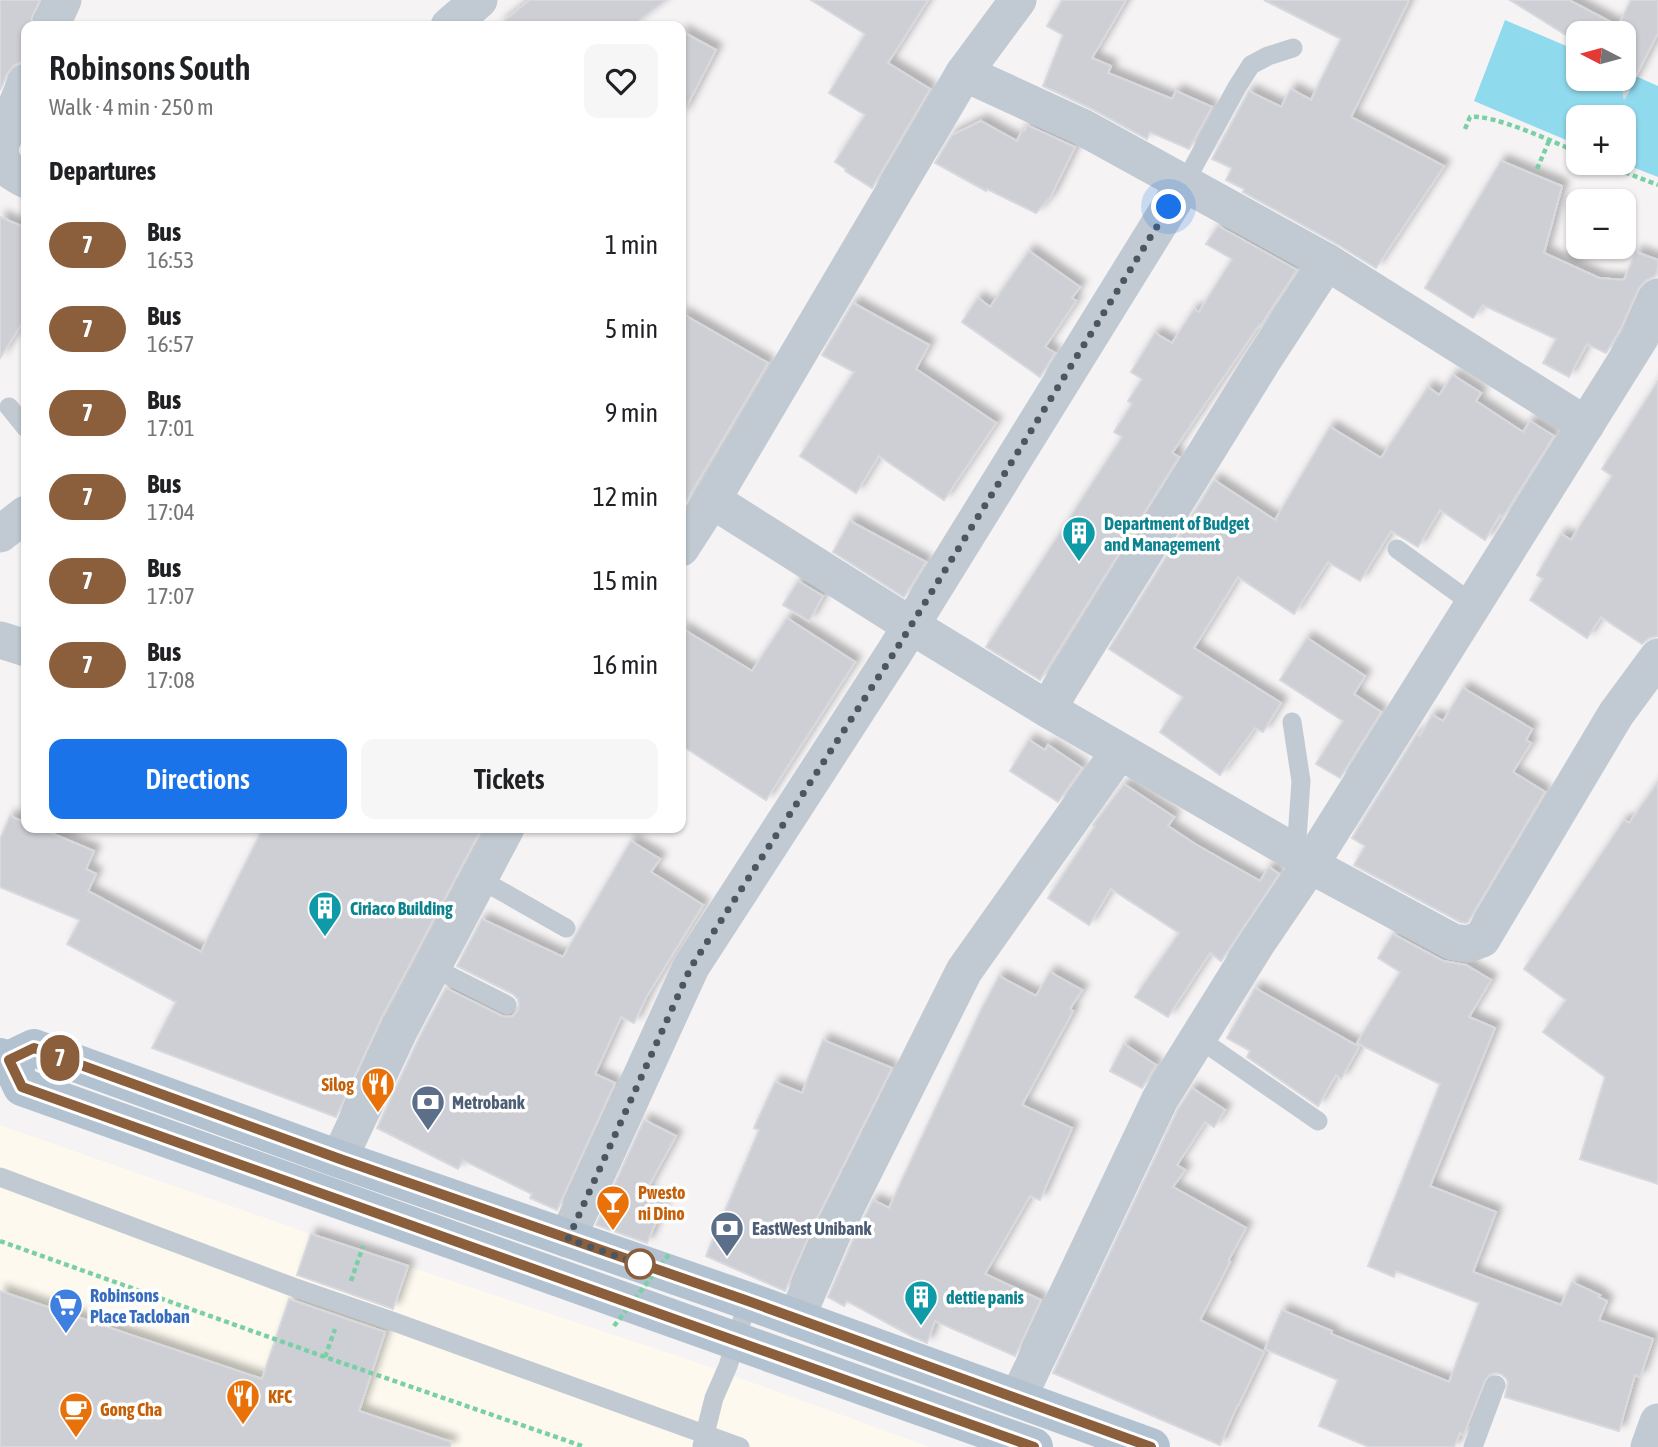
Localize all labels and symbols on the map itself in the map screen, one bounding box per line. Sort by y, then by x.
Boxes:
north arrow [1566,21,1636,91]
your location [1151,189,1186,224]
place label: Department of Budget and Management [1104,513,1250,555]
building icon: Department of Budget and Management [1060,514,1098,563]
building icon: Ciriaco Building [306,889,344,938]
place label: Ciriaco Building [350,898,453,919]
line badge: 7 [37,1035,83,1081]
restaurant icon: Silog [359,1065,397,1114]
place label: Silog [322,1074,354,1095]
bank icon: Metrobank [409,1083,447,1132]
place label: Metrobank [452,1092,526,1113]
place label: Pwesto ni Dino [638,1182,685,1224]
bar icon: Pwesto ni Dino [594,1183,632,1232]
bank icon: EastWest Unibank [708,1209,746,1258]
place label: EastWest Unibank [752,1218,872,1239]
unlabelled marker [625,1249,655,1279]
building icon: dettie panis [902,1278,940,1327]
place label: Robinsons Place Tacloban [90,1285,190,1327]
supermarket icon: Robinsons Place Tacloban [47,1286,85,1335]
place label: dettie panis [946,1287,1025,1308]
restaurant icon: KFC [224,1377,262,1426]
place label: KFC [268,1386,292,1407]
cafe icon: Gong Cha [57,1390,95,1439]
place label: Gong Cha [100,1399,162,1420]

